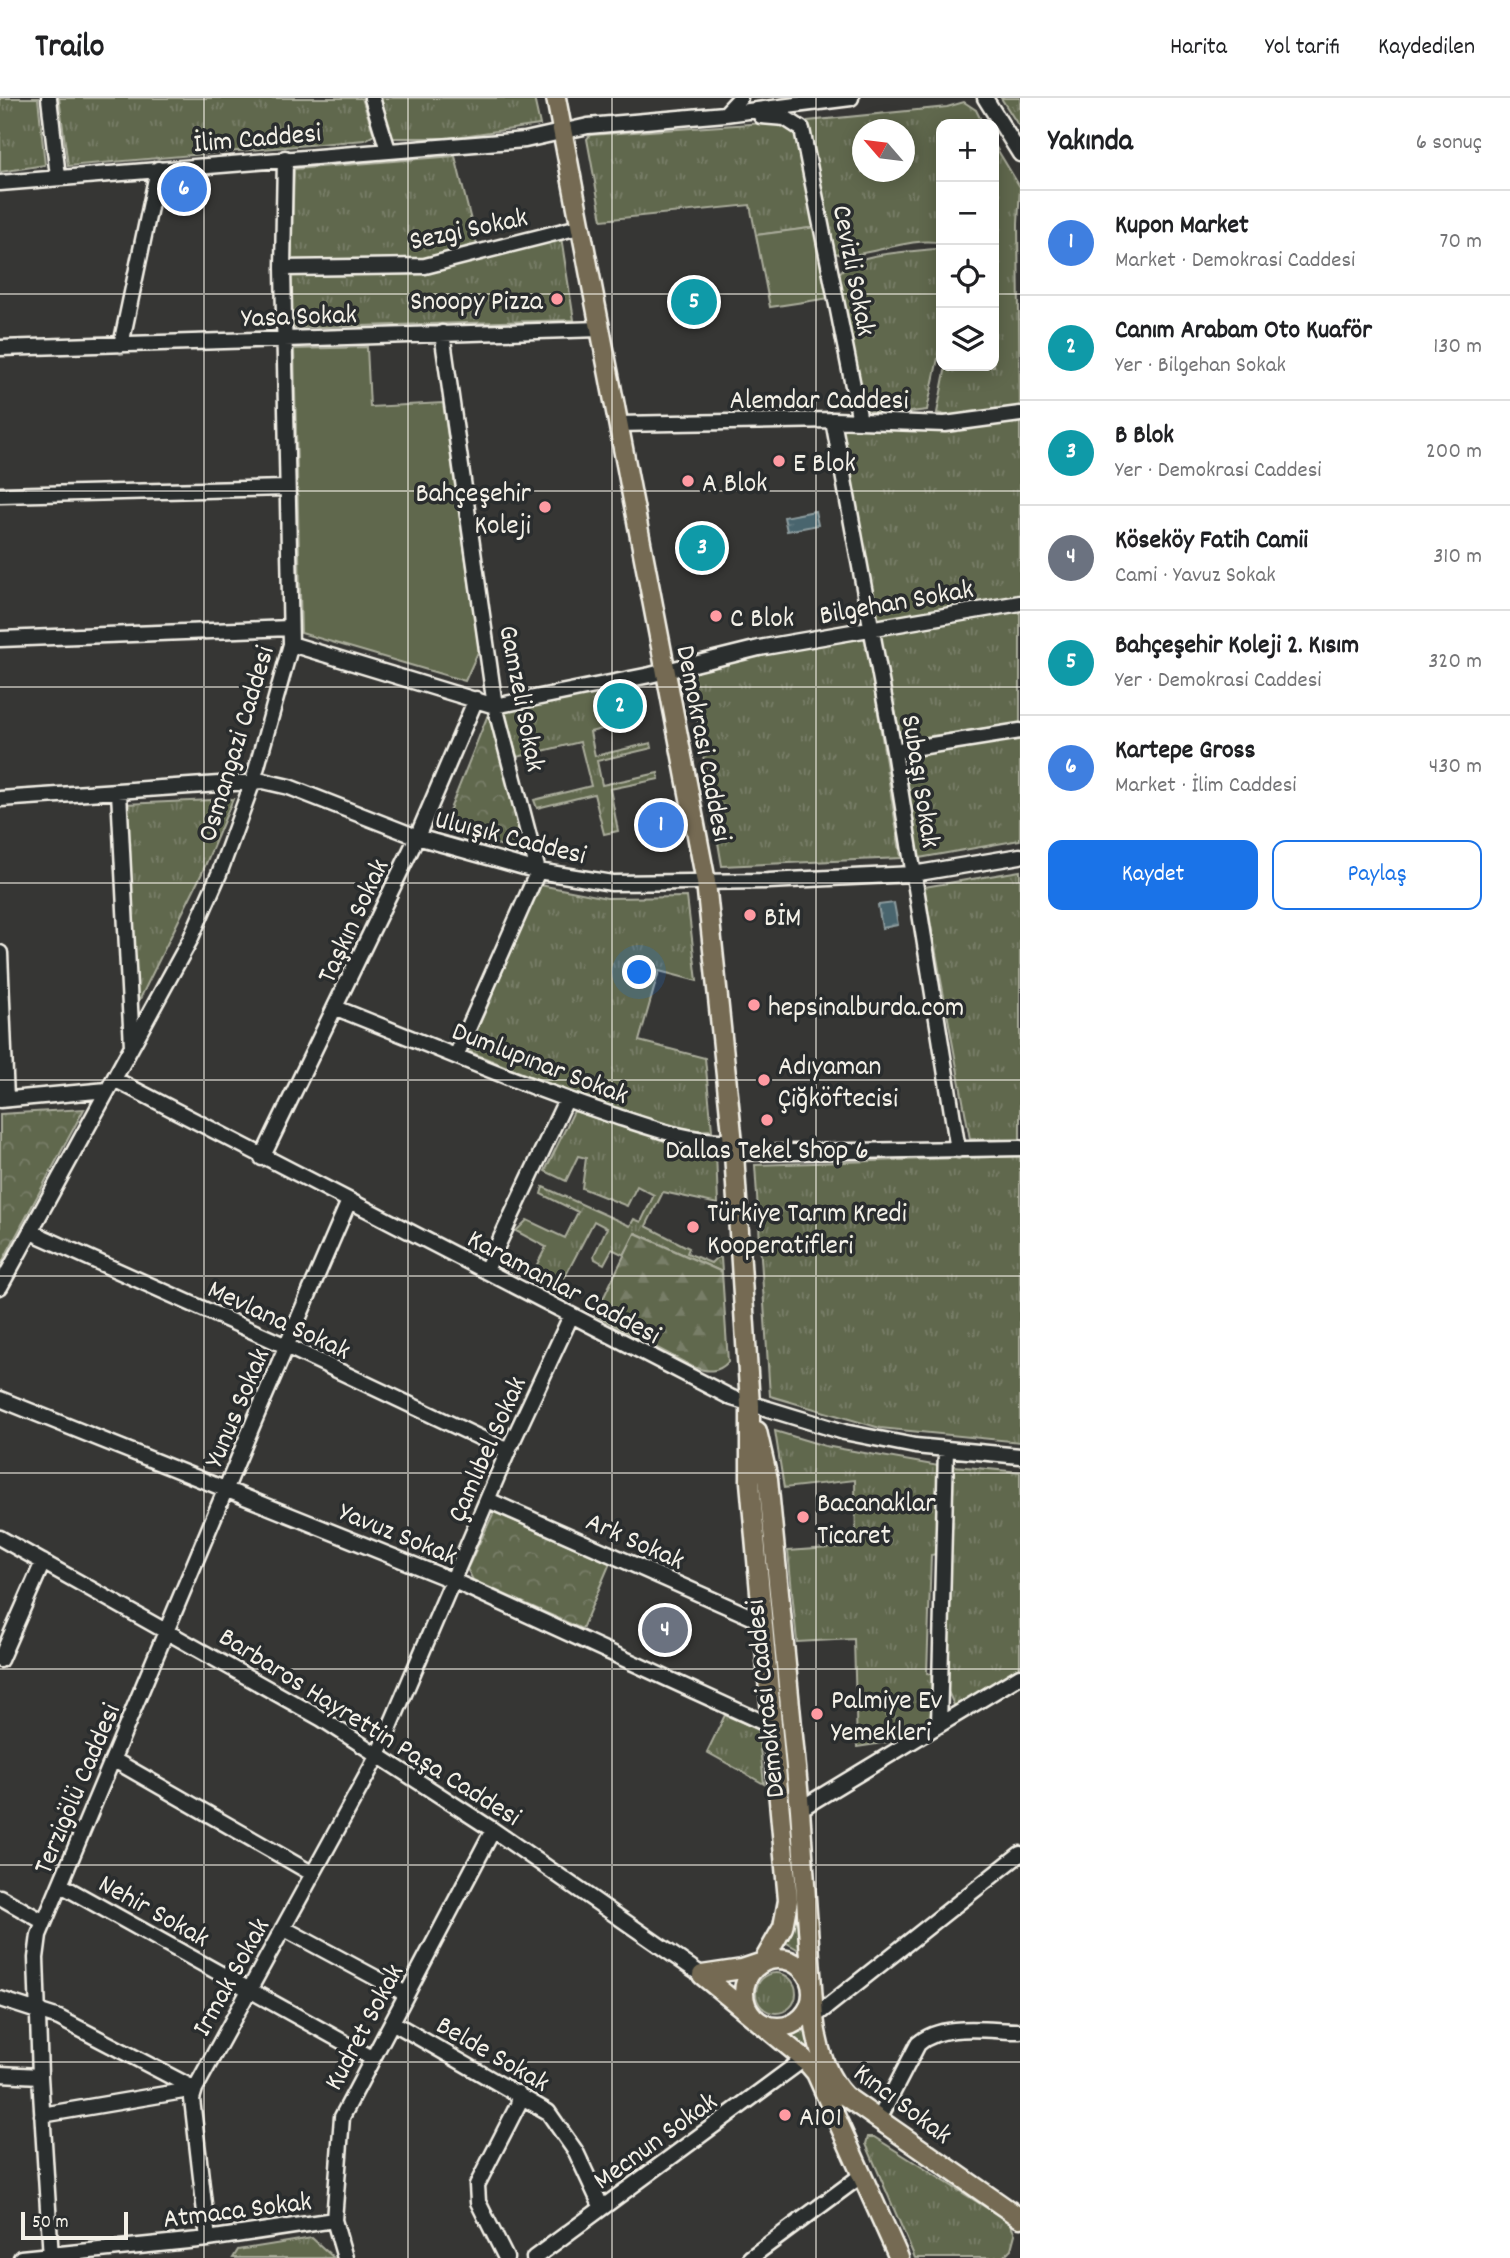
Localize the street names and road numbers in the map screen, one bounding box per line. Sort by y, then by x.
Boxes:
street label: İlim Caddesi [192,115,323,166]
street label: Sezgi Sokak [406,200,532,264]
street label: Cevizli Sokak [819,202,883,340]
street label: Yasa Sokak [241,297,358,341]
street label: Alemdar Caddesi [729,383,909,423]
street label: Bilgehan Sokak [817,572,977,638]
street label: Gamzeli Sokak [485,622,553,776]
street label: Osmangazi Caddesi [190,641,288,847]
street label: Demokrasi Caddesi [662,642,740,846]
street label: Subaşı Sokak [888,712,948,851]
street label: Uluışık Caddesi [430,802,590,878]
street label: Taşkın Sokak [309,853,402,991]
street label: Dumlupınar Sokak [445,1014,633,1118]
street label: Karamanlar Caddesi [459,1222,666,1357]
street label: Mevlana Sokak [200,1272,356,1373]
street label: Yunus Sokak [196,1343,283,1475]
street label: Çamlıbel Sokak [440,1371,539,1529]
street label: Yavuz Sokak [332,1495,463,1579]
street label: Ark Sokak [578,1504,690,1583]
street label: Demokrasi Caddesi [738,1597,798,1800]
street label: Barbaros Hayrettin Paşa Caddesi [209,1620,527,1839]
street label: Terzigölü Caddesi [26,1698,134,1882]
street label: Nehir Sokak [90,1866,216,1960]
street label: Irmak Sokak [184,1912,282,2045]
street label: Kudret Sokak [316,1958,417,2099]
street label: Belde Sokak [427,2008,556,2105]
street label: Kıncı Sokak [843,2055,959,2156]
street label: Mecnun Sokak [586,2084,727,2202]
street label: Atmaca Sokak [161,2184,314,2242]

